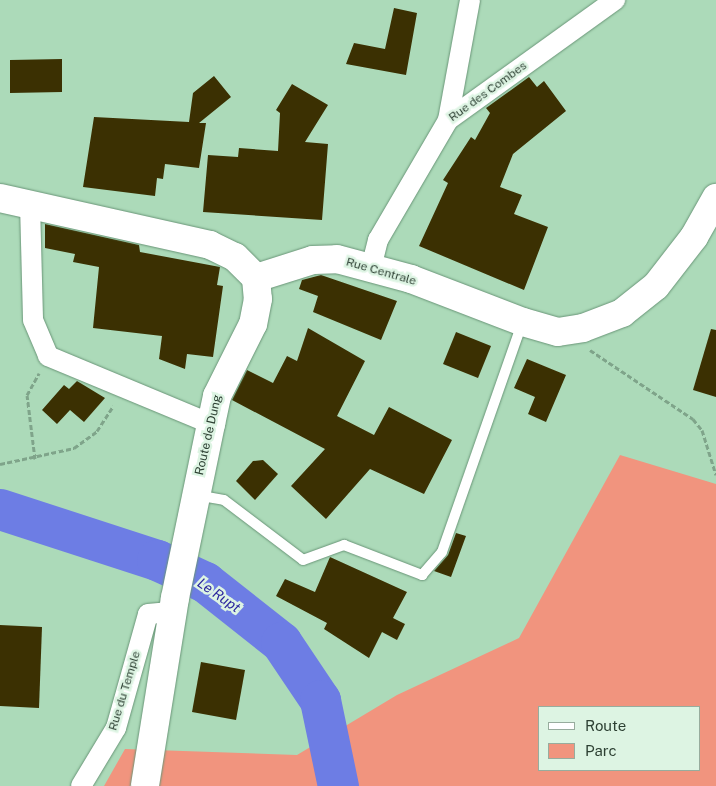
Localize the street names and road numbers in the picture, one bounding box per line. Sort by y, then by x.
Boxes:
street label: Rue des Combes [446,59,530,125]
street label: Rue Centrale [344,255,418,289]
street label: Route de Dung [193,393,225,477]
street label: Rue du Temple [106,649,144,733]

